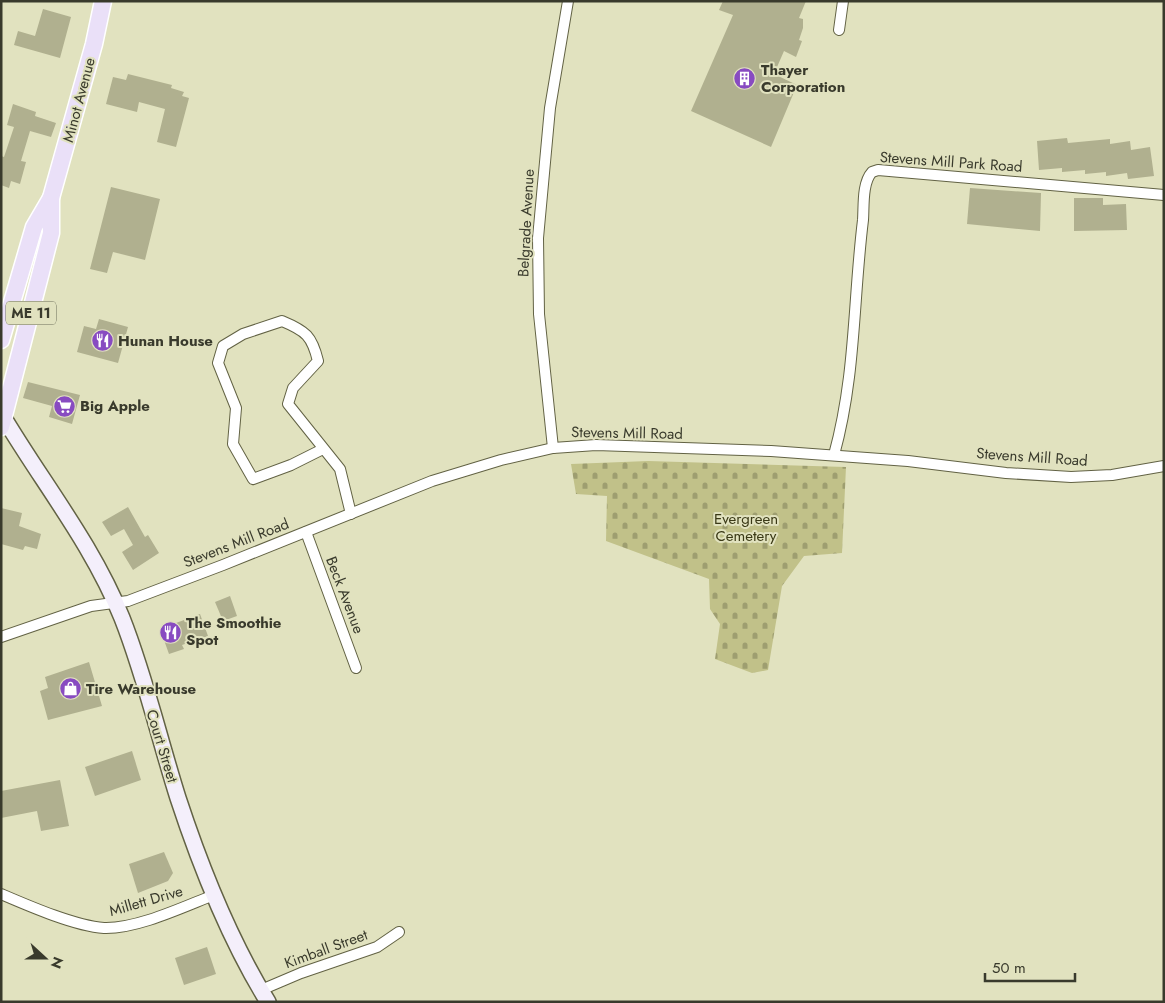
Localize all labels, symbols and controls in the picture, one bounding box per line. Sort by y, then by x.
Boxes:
street label: Minot Avenue [57,55,101,145]
place label: Thayer Corporation [761,59,845,98]
building icon: Thayer Corporation [733,67,757,91]
street label: Stevens Mill Park Road [879,146,1023,178]
street label: Belgrade Avenue [512,168,540,277]
road number: ME 11 [6,302,56,324]
restaurant icon: Hunan House [90,329,114,353]
place label: Hunan House [118,330,213,352]
supermarket icon: Big Apple [52,394,76,418]
place label: Big Apple [80,395,150,417]
street label: Stevens Mill Road [571,421,683,445]
street label: Stevens Mill Road [976,442,1088,472]
park label: Evergreen Cemetery [714,508,778,547]
street label: Stevens Mill Road [180,513,292,573]
street label: Beck Avenue [320,553,370,637]
place label: The Smoothie Spot [186,612,282,651]
restaurant icon: The Smoothie Spot [158,620,182,644]
shop icon: Tire Warehouse [58,677,82,701]
place label: Tire Warehouse [86,678,197,700]
street label: Court Street [140,707,184,786]
street label: Millett Drive [107,880,186,922]
street label: Kimball Street [281,924,371,974]
north arrow [20,933,70,983]
scale bar [985,950,1075,982]
text: N [46,954,68,971]
text: 50 m [992,957,1026,979]

